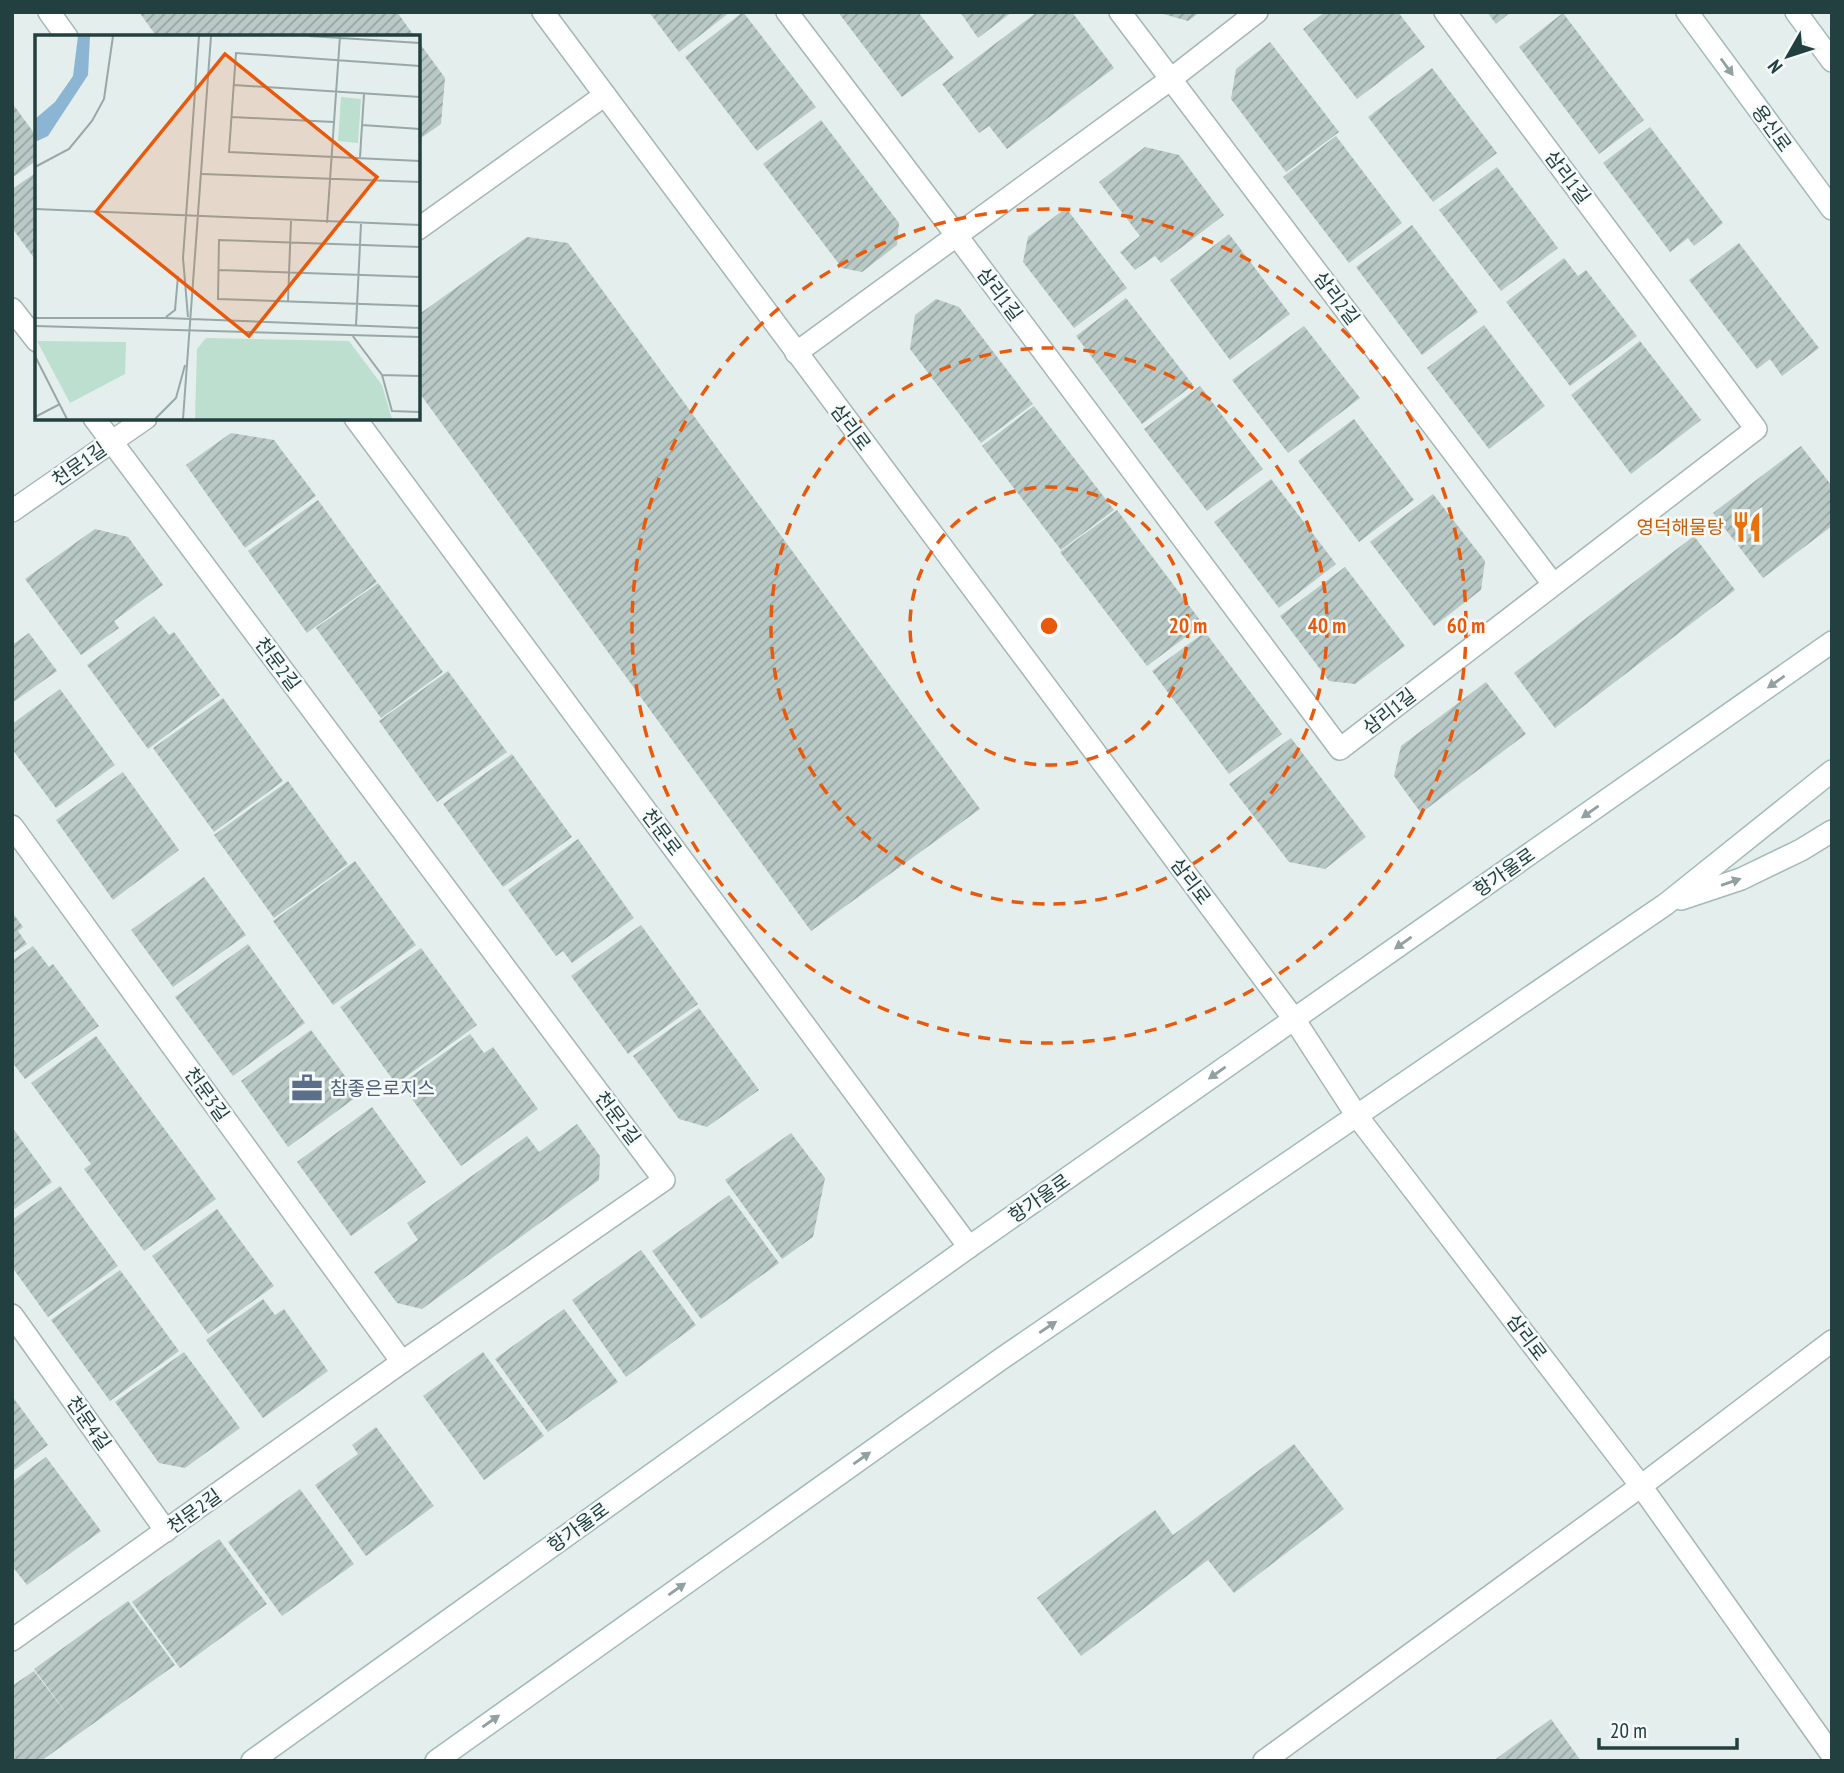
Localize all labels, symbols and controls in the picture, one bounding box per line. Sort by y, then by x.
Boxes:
north arrow [1753,21,1823,91]
inset map [35,35,420,420]
text: N [1762,55,1787,78]
one-way arrow [1720,58,1734,76]
street label: 용신로 [1747,100,1797,156]
street label: 삼리1길 [1540,145,1596,209]
street label: 삼리1길 [972,262,1028,326]
street label: 삼리2길 [1309,266,1365,330]
street label: 삼리로 [826,399,876,455]
street label: 천문1길 [47,437,111,491]
restaurant icon: 영덕해물탕 [1730,510,1764,544]
place label: 영덕해물탕 [1637,515,1725,539]
text: 20 m [1169,612,1207,639]
text: 40 m [1308,612,1346,639]
text: 60 m [1447,612,1485,639]
centre of rings [1037,614,1061,638]
street label: 천문2길 [250,632,306,696]
one-way arrow [1767,675,1785,689]
street label: 삼리1길 [1358,683,1420,739]
street label: 천문로 [637,804,687,860]
one-way arrow [1580,805,1599,818]
street label: 항가울로 [1468,842,1540,902]
street label: 삼리로 [1166,853,1216,909]
one-way arrow [1721,877,1742,887]
one-way arrow [1394,936,1412,950]
street label: 천문3길 [179,1062,235,1126]
one-way arrow [1208,1066,1226,1080]
office icon: 참좋은로지스 [290,1071,324,1105]
place label: 참좋은로지스 [330,1076,435,1100]
street label: 천문2길 [590,1086,646,1150]
street label: 항가울로 [1003,1168,1075,1228]
street label: 삼리로 [1502,1309,1552,1365]
one-way arrow [1039,1320,1057,1334]
street label: 천문4길 [62,1391,116,1455]
one-way arrow [853,1451,871,1465]
street label: 천문2길 [162,1483,226,1539]
street label: 항가울로 [543,1497,613,1557]
one-way arrow [668,1582,686,1596]
scale bar [1599,1706,1737,1750]
one-way arrow [482,1714,500,1728]
text: 20 m [1610,1717,1647,1744]

